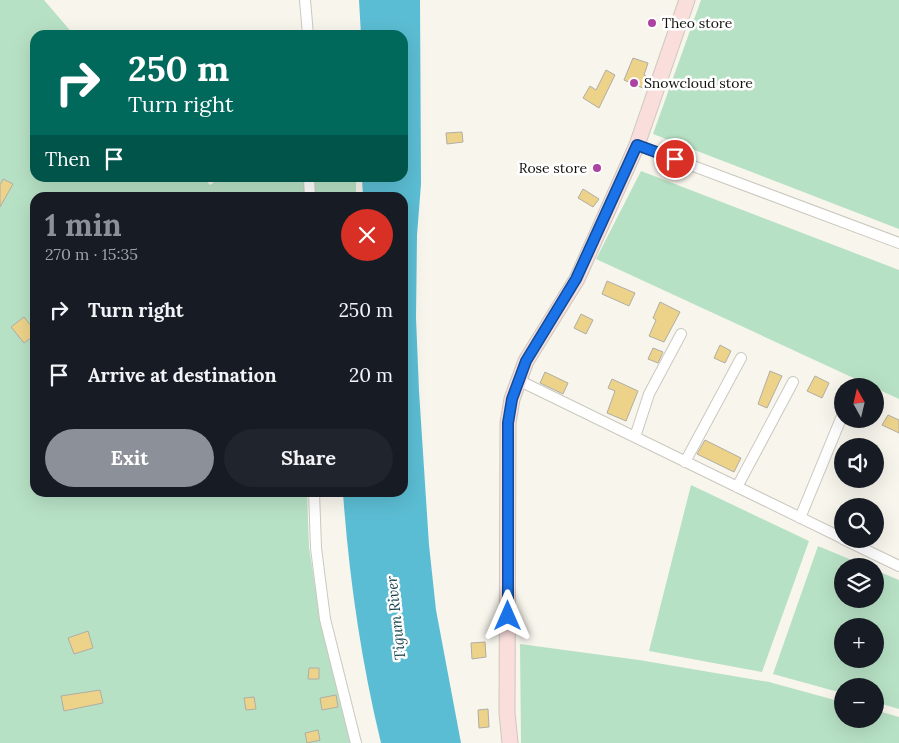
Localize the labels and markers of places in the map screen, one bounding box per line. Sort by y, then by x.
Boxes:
place label: Theo store [662,14,733,32]
marker: Theo store [646,17,658,29]
place label: Snowcloud store [644,74,753,92]
marker: Snowcloud store [628,77,640,89]
pin [654,138,696,180]
place label: Rose store [519,159,587,177]
marker: Rose store [591,162,603,174]

